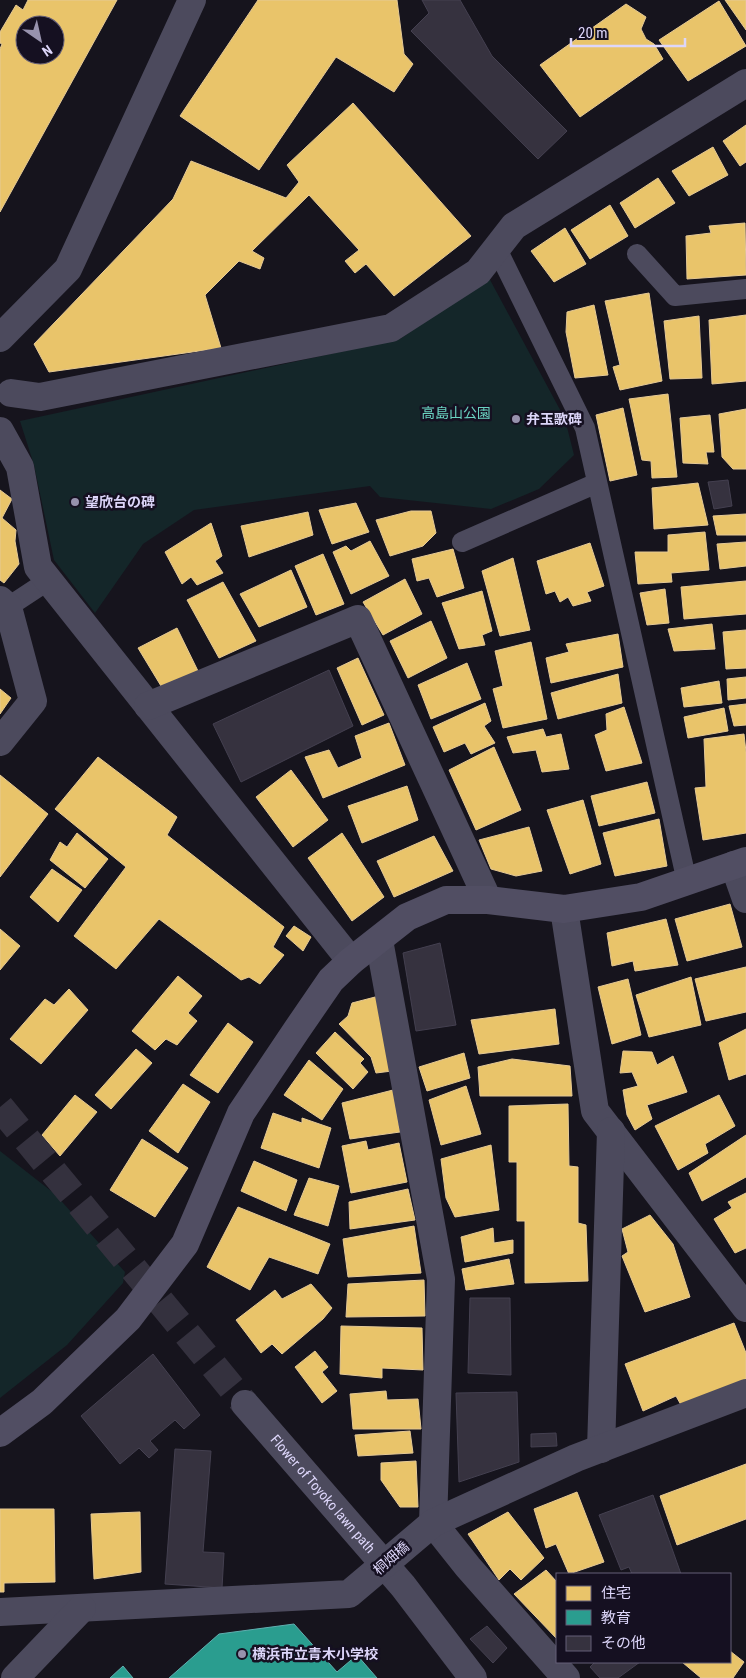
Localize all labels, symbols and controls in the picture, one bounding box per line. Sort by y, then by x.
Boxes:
north arrow [15,15,65,65]
scale bar [571,15,685,47]
text: 20 m [578,24,608,42]
text: N [39,42,55,60]
park label: 高島山公園 [421,405,491,421]
place label: 弁玉歌碑 [526,411,582,427]
marker: 弁玉歌碑 [510,413,522,425]
place label: 望欣台の碑 [85,494,155,510]
marker: 望欣台の碑 [69,496,81,508]
street label: Flower of Toyoko lawn path [267,1432,379,1556]
street label: 桐畑橋 [370,1538,412,1578]
legend [556,1573,731,1663]
text: 住宅 [601,1584,631,1602]
text: 教育 [601,1609,631,1627]
text: その他 [601,1634,646,1652]
place label: 横浜市立青木小学校 [252,1646,378,1662]
marker: 横浜市立青木小学校 [236,1648,248,1660]

